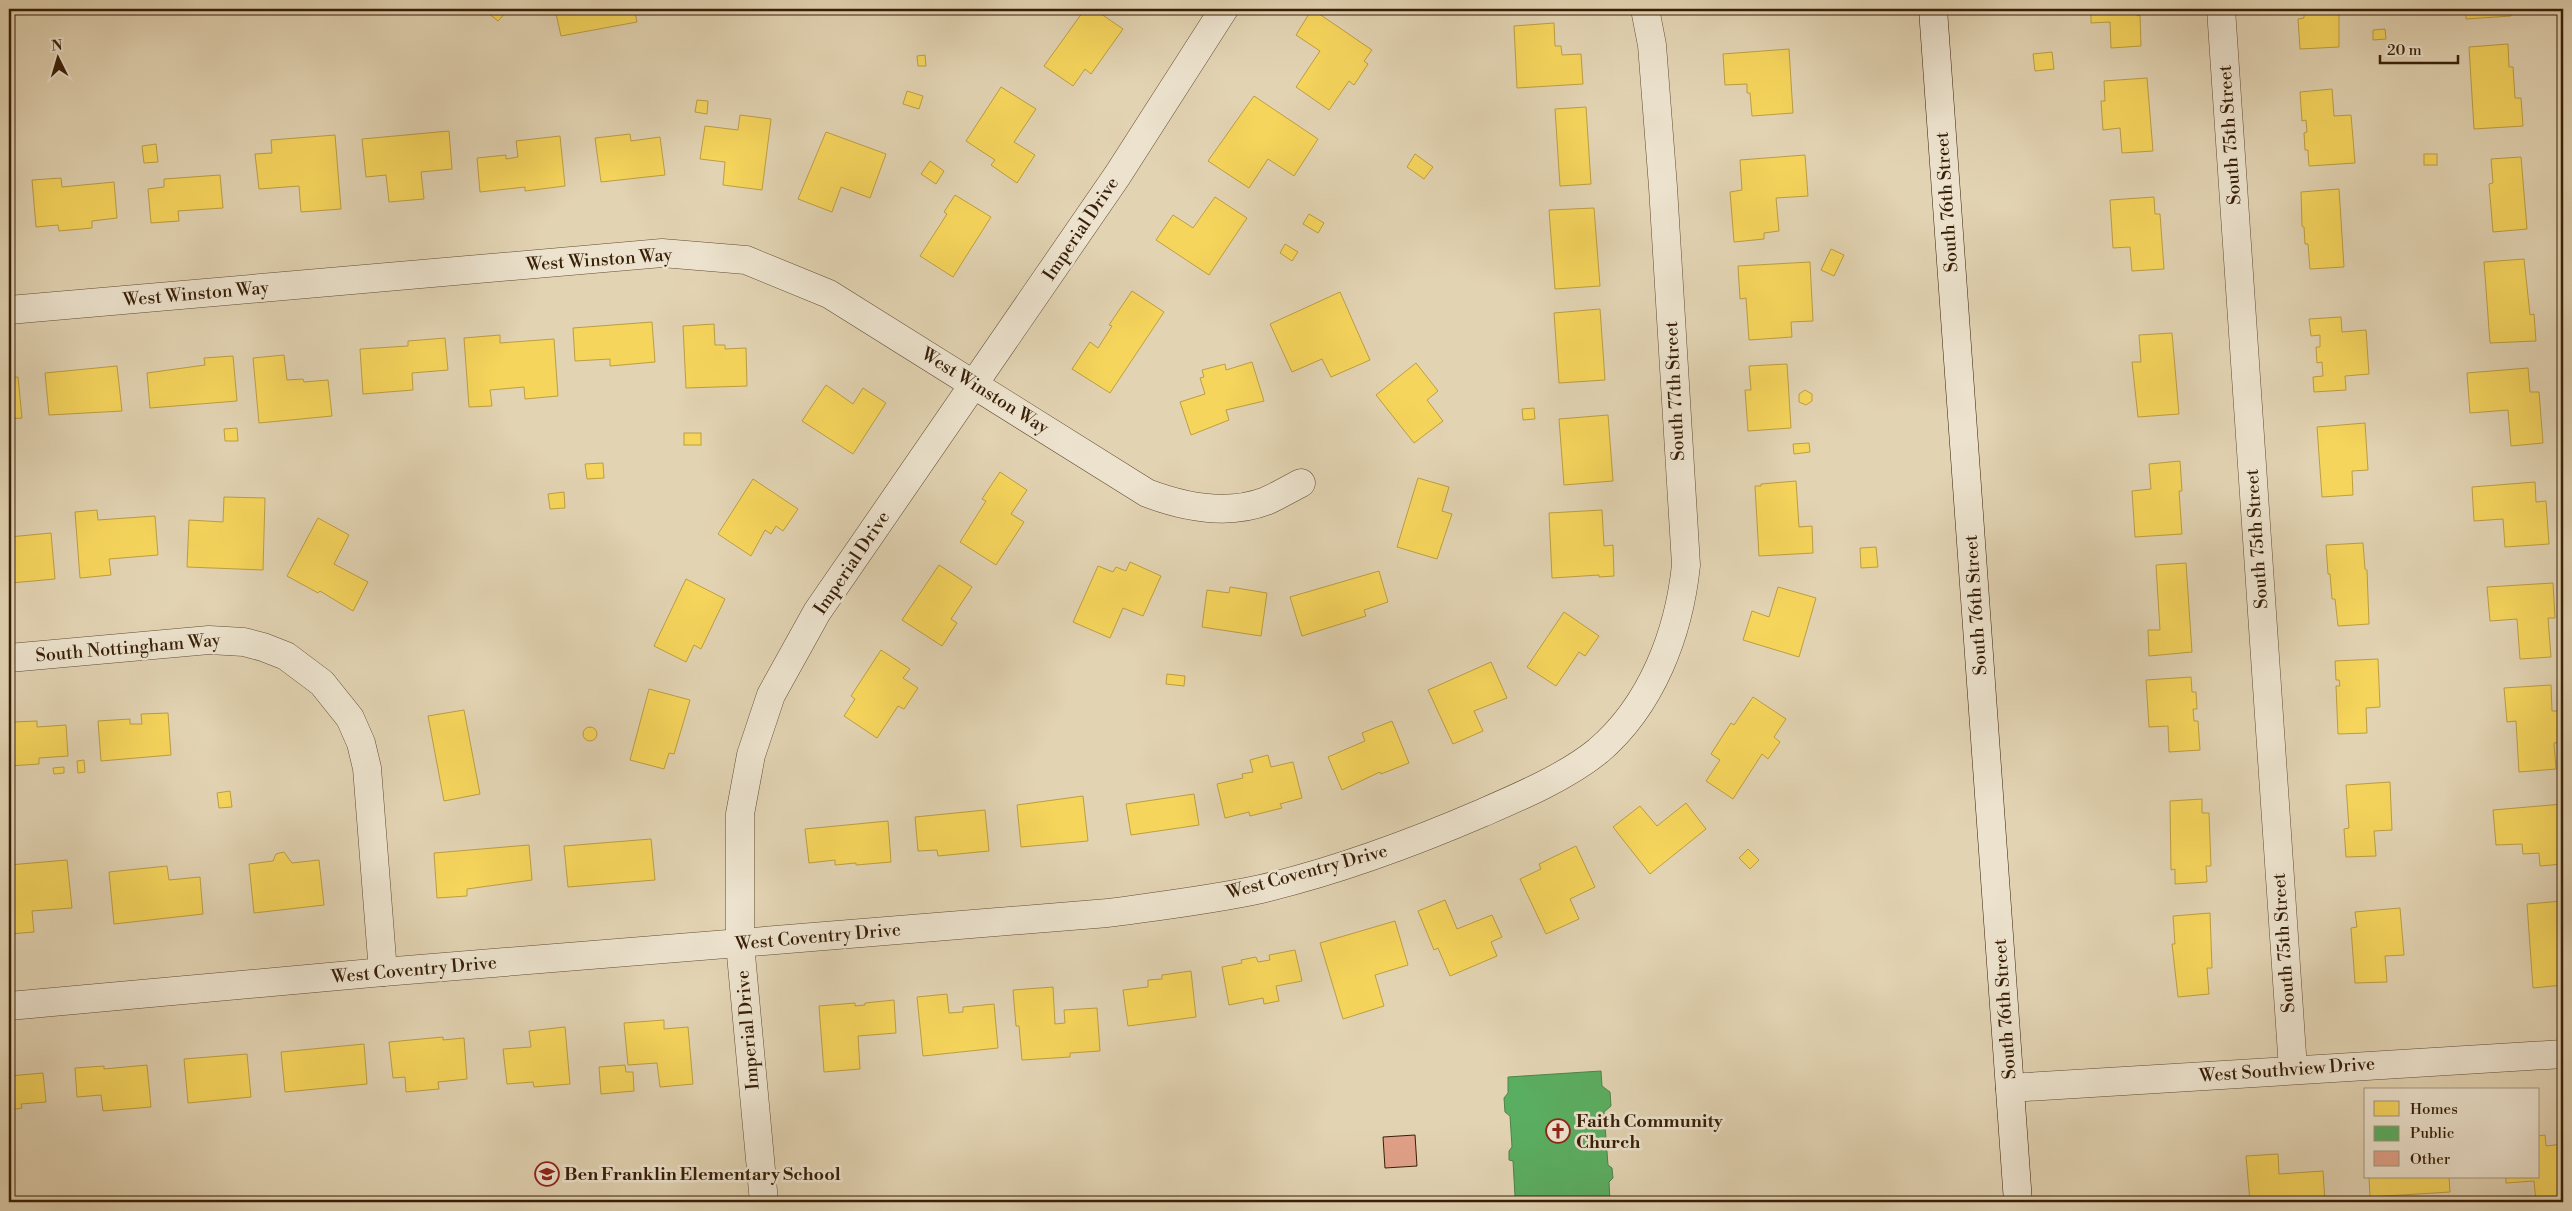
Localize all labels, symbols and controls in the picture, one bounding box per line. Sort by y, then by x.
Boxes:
north arrow [32,32,82,82]
scale bar [2380,32,2457,64]
text: N [51,37,63,55]
text: 20 m [2387,41,2422,60]
street label: South 75th Street [2214,64,2246,206]
street label: South 76th Street [1931,130,1963,273]
street label: Imperial Drive [1038,173,1124,285]
street label: West Winston Way [524,243,673,277]
street label: West Winston Way [121,276,270,312]
street label: South 77th Street [1660,320,1690,461]
street label: West Winston Way [916,342,1053,440]
street label: South 75th Street [2241,468,2273,610]
street label: Imperial Drive [809,507,895,619]
street label: South 76th Street [1960,533,1992,676]
street label: South Nottingham Way [34,628,222,668]
street label: West Coventry Drive [1223,839,1390,905]
street label: South 75th Street [2268,872,2300,1014]
street label: West Coventry Drive [733,918,902,956]
street label: South 76th Street [1989,937,2021,1080]
street label: West Coventry Drive [329,951,498,989]
street label: Imperial Drive [731,969,765,1091]
street label: West Southview Drive [2197,1052,2376,1088]
legend [2364,1088,2540,1178]
text: Homes [2410,1100,2458,1119]
place label: Faith Community Church [1576,1110,1724,1154]
church icon: Faith Community Church [1545,1118,1571,1144]
text: Public [2410,1124,2454,1143]
text: Other [2410,1150,2451,1169]
school or university icon: Ben Franklin Elementary School [534,1161,560,1187]
place label: Ben Franklin Elementary School [564,1163,841,1186]

